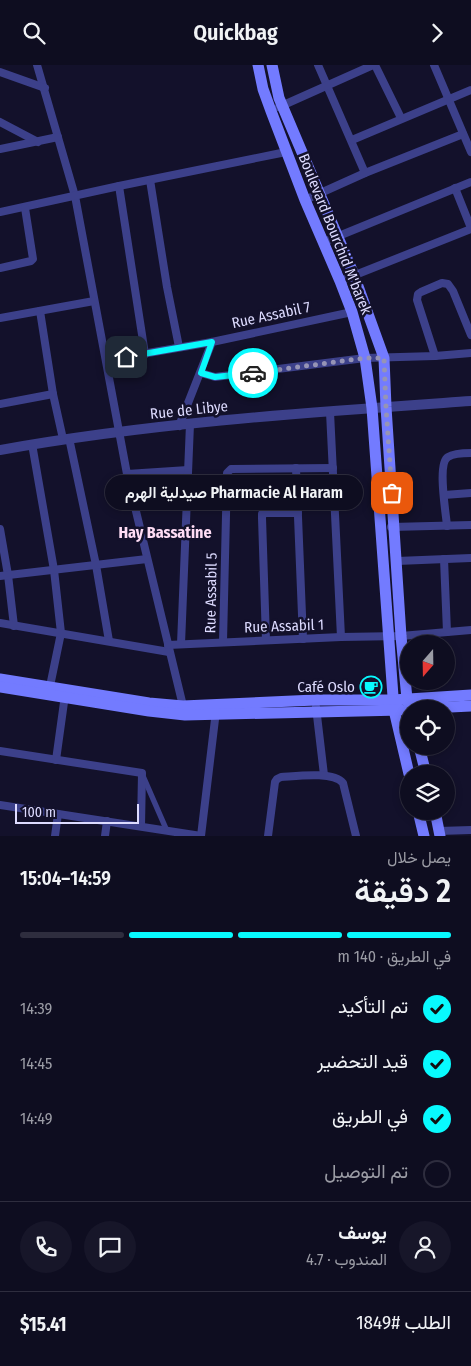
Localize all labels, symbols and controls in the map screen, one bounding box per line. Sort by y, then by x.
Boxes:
icon: search [20,19,48,47]
text: Quickbag [193,19,278,46]
icon: forward [423,19,451,47]
street label: Boulevard Bourchid M'barek [294,151,376,317]
street label: Rue Assabil 7 [230,298,312,332]
pin [105,336,147,378]
icon: home [112,343,140,371]
courier [228,348,278,398]
icon: car [239,359,267,387]
street label: Rue de Libye [149,397,229,423]
pin [371,472,413,514]
callout: Pharmacie Al Haram صيدلية الهرم [105,475,362,511]
icon: bag [378,479,406,507]
text: Pharmacie Al Haram صيدلية الهرم [125,483,343,502]
district label: Hay Bassatine [118,523,212,542]
street label: Rue Assabil 5 [201,552,221,634]
street label: Rue Assabil 1 [244,616,324,636]
north arrow [400,635,455,690]
map controls [400,635,455,820]
cafe icon: Café Oslo [359,675,383,699]
place label: Café Oslo [297,678,355,696]
button: locate [400,700,455,755]
button: layers [400,765,455,820]
scale bar [15,801,139,824]
text: 100 m [22,804,56,821]
text: يصل خلال [387,848,451,867]
text: 14:59–15:04 [20,867,111,890]
text: 2 دقيقة [354,872,451,910]
text: في الطريق · 140 m [338,947,451,966]
text: تم التأكيد [338,995,408,1018]
icon: check [423,995,451,1023]
text: 14:39 [20,999,52,1018]
text: قيد التحضير [317,1050,408,1073]
icon: check [423,1050,451,1078]
text: 14:45 [20,1054,52,1073]
text: في الطريق [332,1105,408,1128]
icon: check [423,1105,451,1133]
text: 14:49 [20,1109,53,1128]
text: تم التوصيل [324,1160,408,1183]
button: phone [20,1221,72,1273]
button: chat [84,1221,136,1273]
text: يوسف [338,1221,387,1244]
button: person [399,1221,451,1273]
text: المندوب · 4.7 [306,1250,387,1269]
text: الطلب #1849 [356,1311,451,1334]
text: $15.41 [20,1313,67,1336]

